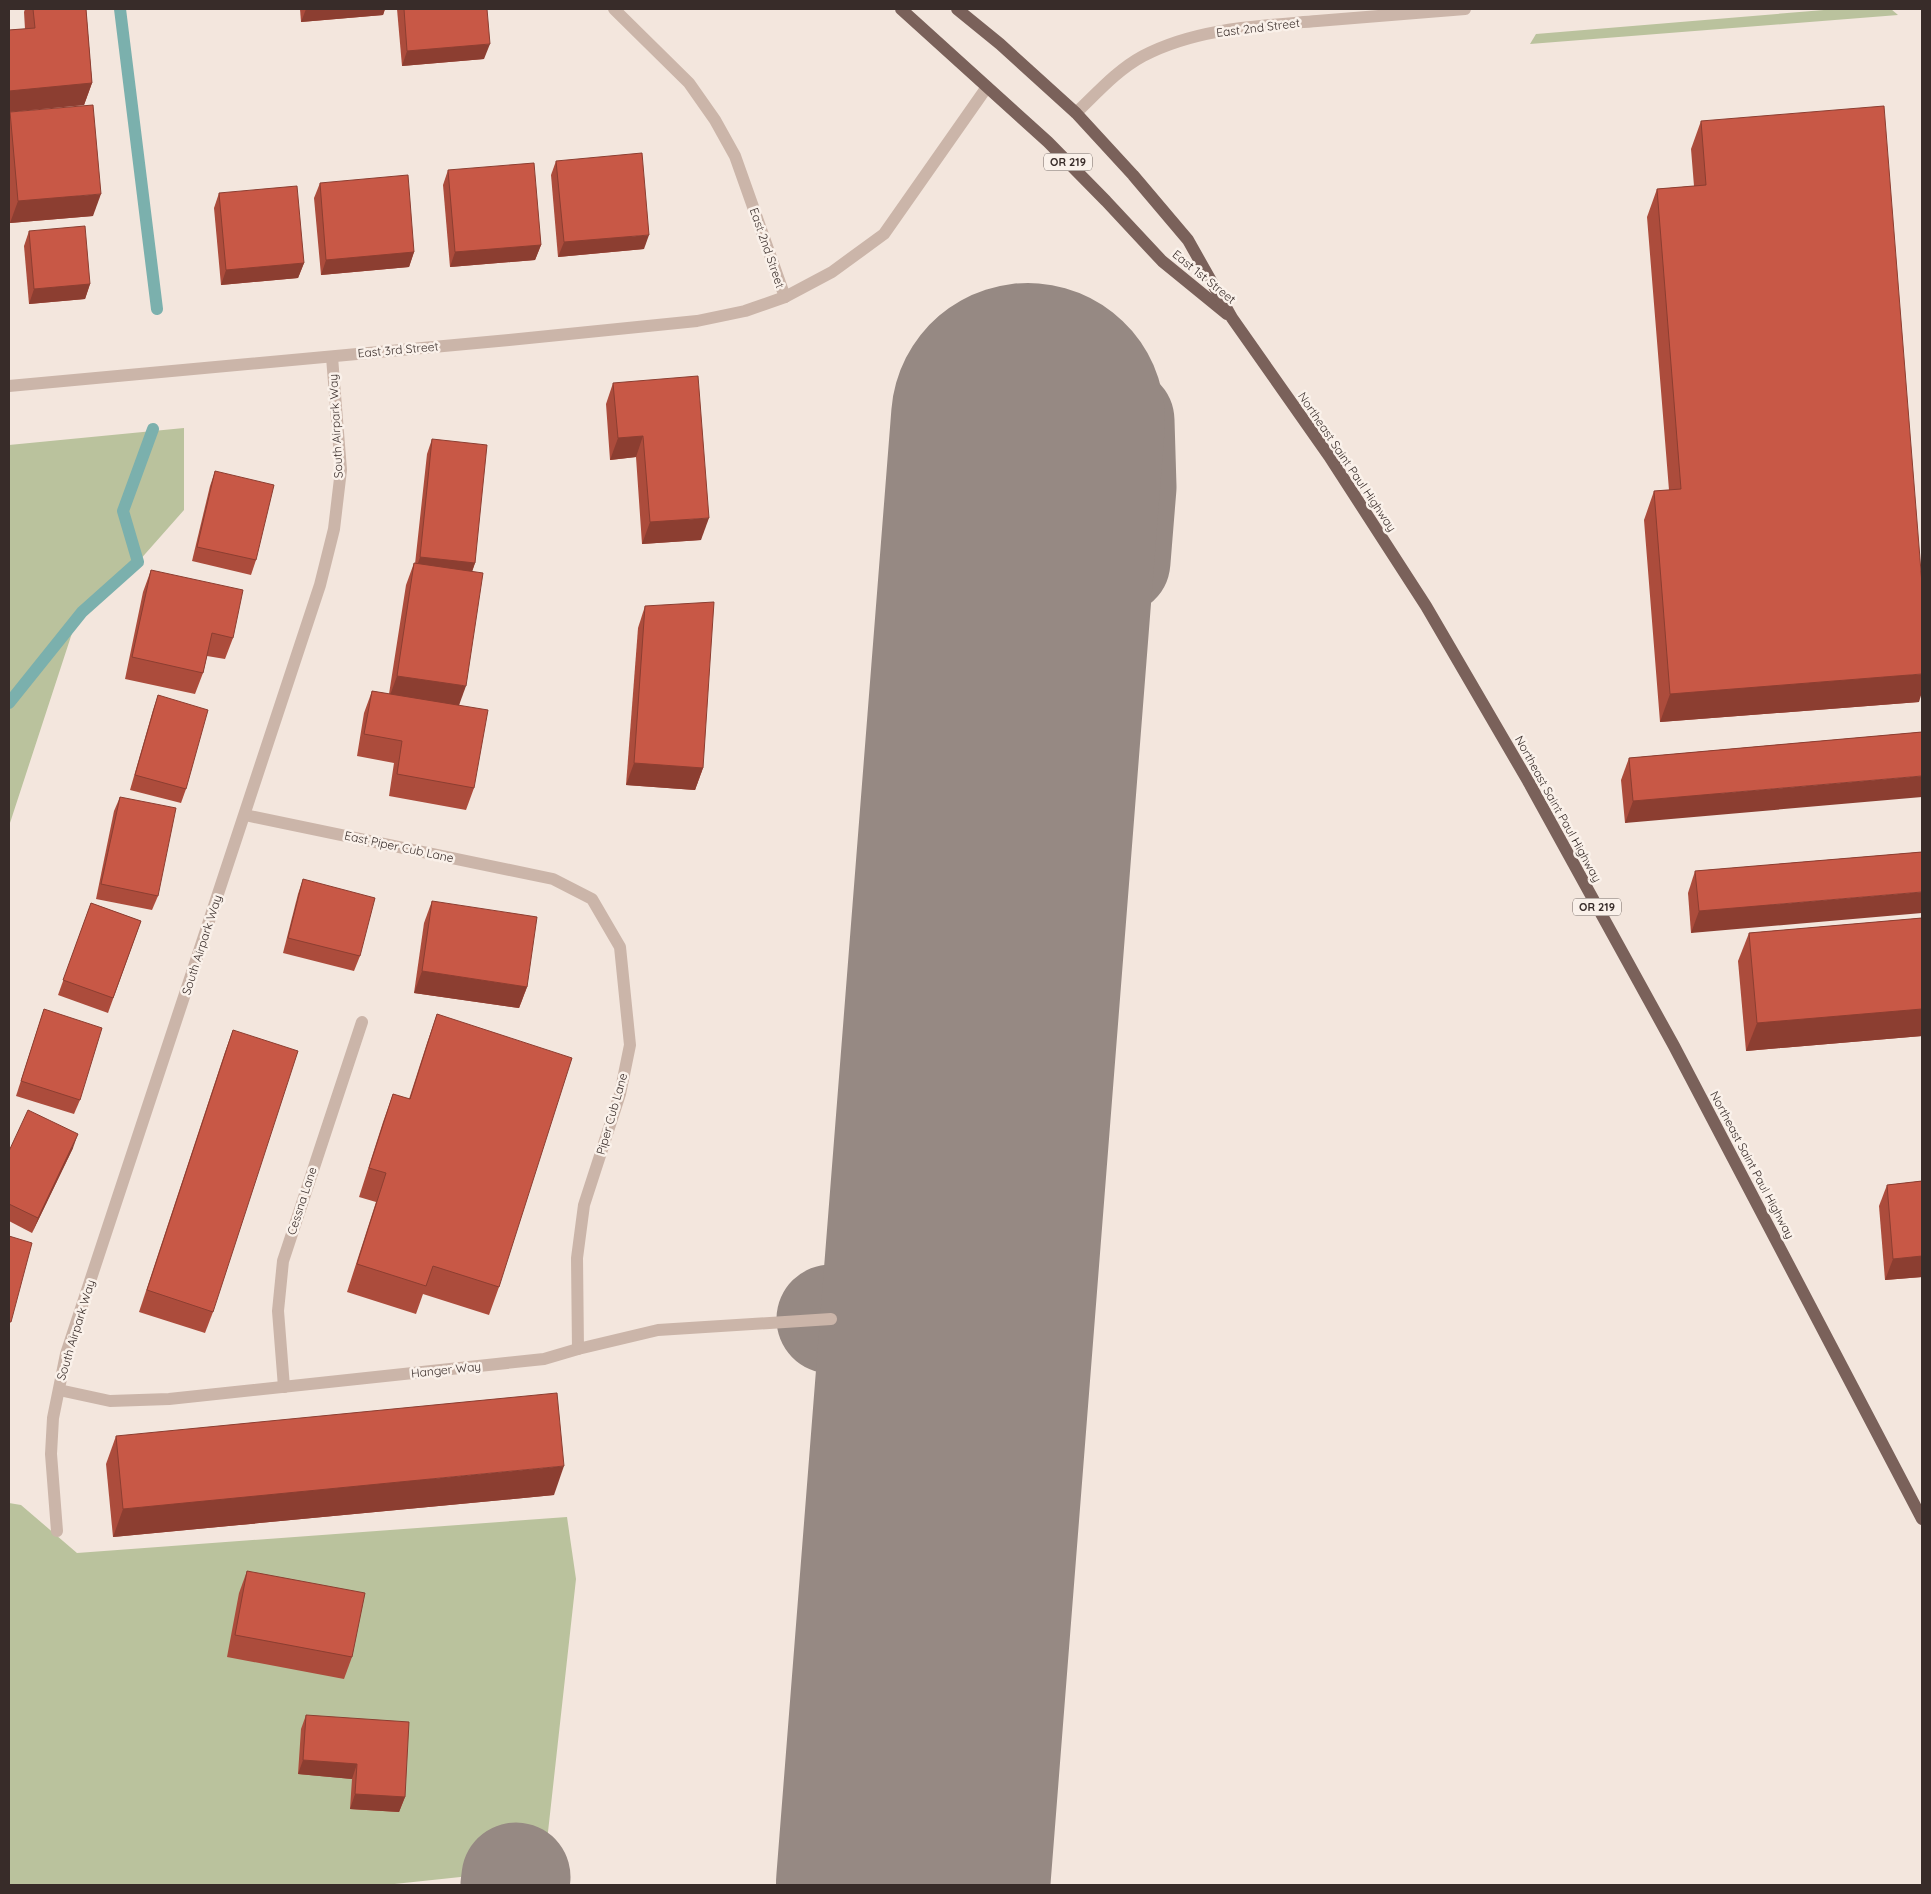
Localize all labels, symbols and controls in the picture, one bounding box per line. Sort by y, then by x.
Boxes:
street label: East 2nd Street [1215,15,1301,40]
road number: OR 219 [1044,154,1092,170]
street label: East 2nd Street [747,206,788,290]
street label: East 1st Street [1170,246,1239,307]
street label: East 3rd Street [357,338,439,361]
street label: South Airpark Way [325,374,346,479]
street label: Northeast Saint Paul Highway [1295,389,1400,534]
street label: Northeast Saint Paul Highway [1512,733,1605,885]
street label: East Piper Cub Lane [343,828,455,865]
street label: South Airpark Way [178,893,225,997]
road number: OR 219 [1573,899,1621,916]
street label: Piper Cub Lane [593,1071,630,1156]
street label: Northeast Saint Paul Highway [1707,1088,1798,1241]
street label: Cessna Lane [283,1165,320,1237]
street label: South Airpark Way [53,1278,98,1382]
street label: Hanger Way [410,1358,482,1381]

